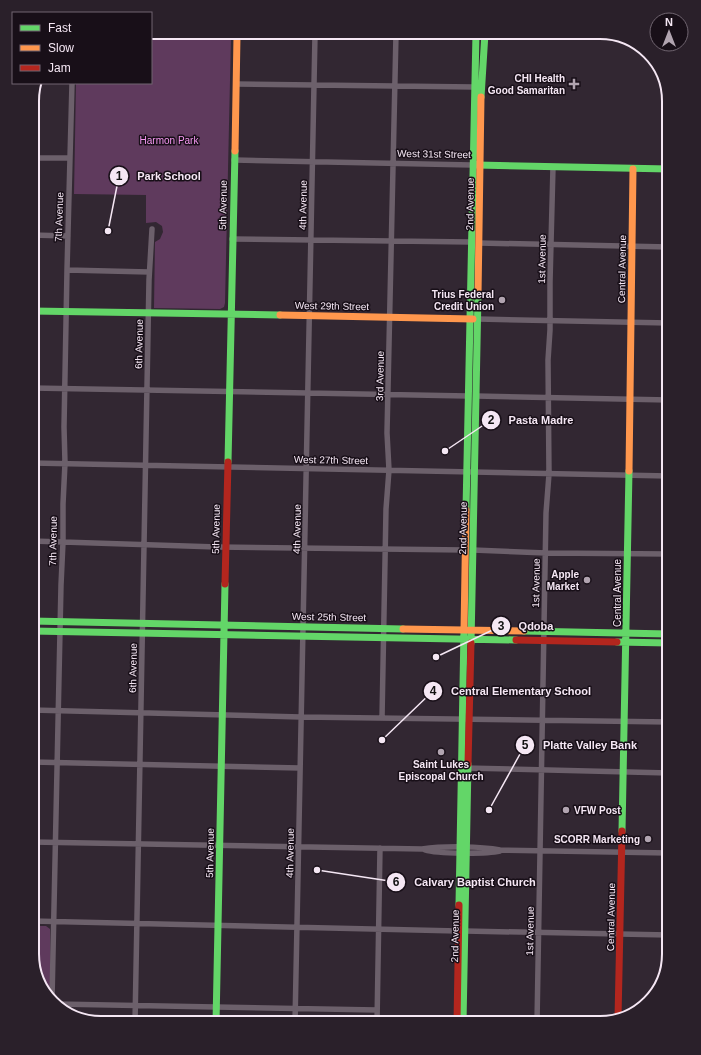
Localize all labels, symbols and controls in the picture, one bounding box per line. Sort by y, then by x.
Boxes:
legend [12,12,152,84]
north arrow [649,12,689,52]
text: N [665,16,673,28]
text: Fast [48,21,72,35]
text: Slow [48,41,74,55]
text: Jam [48,61,71,75]
place label: CHI Health Good Samaritan [488,73,565,96]
marker: CHI Health Good Samaritan [568,78,580,90]
park label: Harmon Park [140,135,199,146]
street label: West 31st Street [397,148,471,160]
callout: Park School [109,164,209,187]
text: 1 [116,169,123,183]
text: Park School [137,170,201,182]
street label: 2nd Avenue [464,177,476,230]
street label: 5th Avenue [217,180,229,230]
street label: 4th Avenue [297,180,309,230]
street label: 7th Avenue [53,191,65,242]
street label: 1st Avenue [536,234,548,284]
street label: Central Avenue [616,234,628,303]
place label: Trius Federal Credit Union [432,289,494,312]
marker: Trius Federal Credit Union [497,295,507,305]
street label: West 29th Street [295,300,369,312]
street label: 6th Avenue [133,319,145,369]
street label: 3rd Avenue [374,350,386,401]
callout: Pasta Madre [481,408,581,431]
text: 2 [488,413,495,427]
text: Pasta Madre [509,414,573,426]
street label: West 27th Street [294,454,368,466]
street label: 2nd Avenue [457,501,469,554]
street label: 5th Avenue [210,504,222,554]
street label: 4th Avenue [291,504,303,554]
street label: 7th Avenue [47,516,59,566]
street label: 1st Avenue [530,558,542,608]
street label: Central Avenue [612,558,623,627]
place label: Apple Market [547,569,580,592]
marker: Apple Market [582,575,592,585]
street label: West 25th Street [292,611,366,623]
callout: Qdoba [491,614,561,637]
text: 3 [498,619,505,633]
text: Qdoba [519,620,554,632]
street label: 6th Avenue [127,643,139,693]
callout: Central Elementary School [423,679,599,702]
text: 4 [430,684,437,698]
text: Central Elementary School [451,685,591,697]
callout: Platte Valley Bank [515,734,645,757]
text: 5 [522,738,529,752]
text: Platte Valley Bank [543,739,638,751]
marker: Saint Lukes Episcopal Church [436,747,446,757]
place label: Saint Lukes Episcopal Church [398,759,484,782]
marker: VFW Post [561,805,571,815]
place label: VFW Post [574,805,621,816]
street label: 5th Avenue [204,828,216,878]
street label: 4th Avenue [284,828,296,878]
place label: SCORR Marketing [554,834,640,845]
marker: SCORR Marketing [643,834,653,844]
callout: Calvary Baptist Church [386,871,544,894]
text: 6 [393,875,400,889]
text: Calvary Baptist Church [414,876,536,888]
street label: Central Avenue [605,882,617,951]
street label: 1st Avenue [524,906,536,956]
street label: 2nd Avenue [449,909,461,962]

